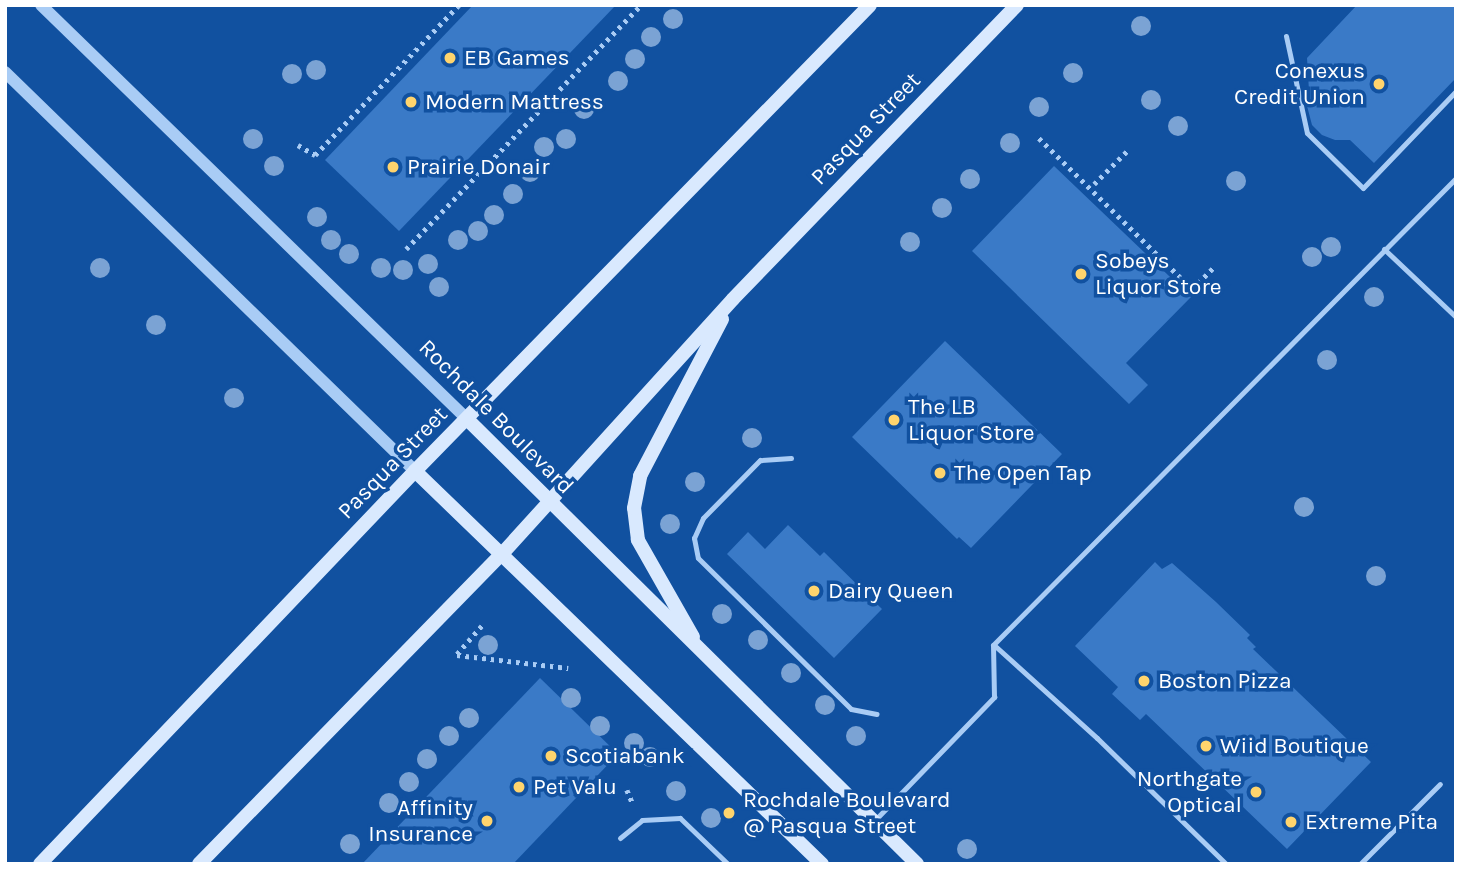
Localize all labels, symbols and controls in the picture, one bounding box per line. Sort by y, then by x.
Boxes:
place label: EB Games [464,44,570,72]
marker: EB Games [442,50,458,66]
place label: Conexus Credit Union [1234,57,1365,111]
street label: Pasqua Street [805,67,927,191]
marker: Conexus Credit Union [1371,76,1387,92]
place label: Modern Mattress [425,88,604,116]
marker: Modern Mattress [403,94,419,110]
place label: Prairie Donair [407,153,549,181]
marker: Prairie Donair [385,159,401,175]
place label: Sobeys Liquor Store [1095,247,1222,301]
marker: Sobeys Liquor Store [1073,266,1089,282]
street label: Rochdale Boulevard [413,334,579,500]
place label: The LB Liquor Store [908,393,1035,447]
street label: Pasqua Street [332,401,454,525]
marker: The LB Liquor Store [886,412,902,428]
place label: The Open Tap [954,459,1092,487]
marker: The Open Tap [932,465,948,481]
place label: Dairy Queen [828,577,954,605]
marker: Dairy Queen [806,583,822,599]
place label: Boston Pizza [1158,667,1292,695]
marker: Boston Pizza [1136,673,1152,689]
place label: Wiid Boutique [1220,732,1369,760]
marker: Wiid Boutique [1198,738,1214,754]
place label: Scotiabank [565,742,685,770]
marker: Scotiabank [543,748,559,764]
place label: Northgate Optical [1137,765,1242,819]
place label: Pet Valu [533,773,617,801]
marker: Pet Valu [511,779,527,795]
marker: Northgate Optical [1248,784,1264,800]
place label: Rochdale Boulevard @ Pasqua Street [743,786,951,840]
place label: Affinity Insurance [368,794,473,848]
marker: Rochdale Boulevard @ Pasqua Street [721,805,737,821]
place label: Extreme Pita [1305,808,1438,836]
marker: Affinity Insurance [479,813,495,829]
marker: Extreme Pita [1283,814,1299,830]

